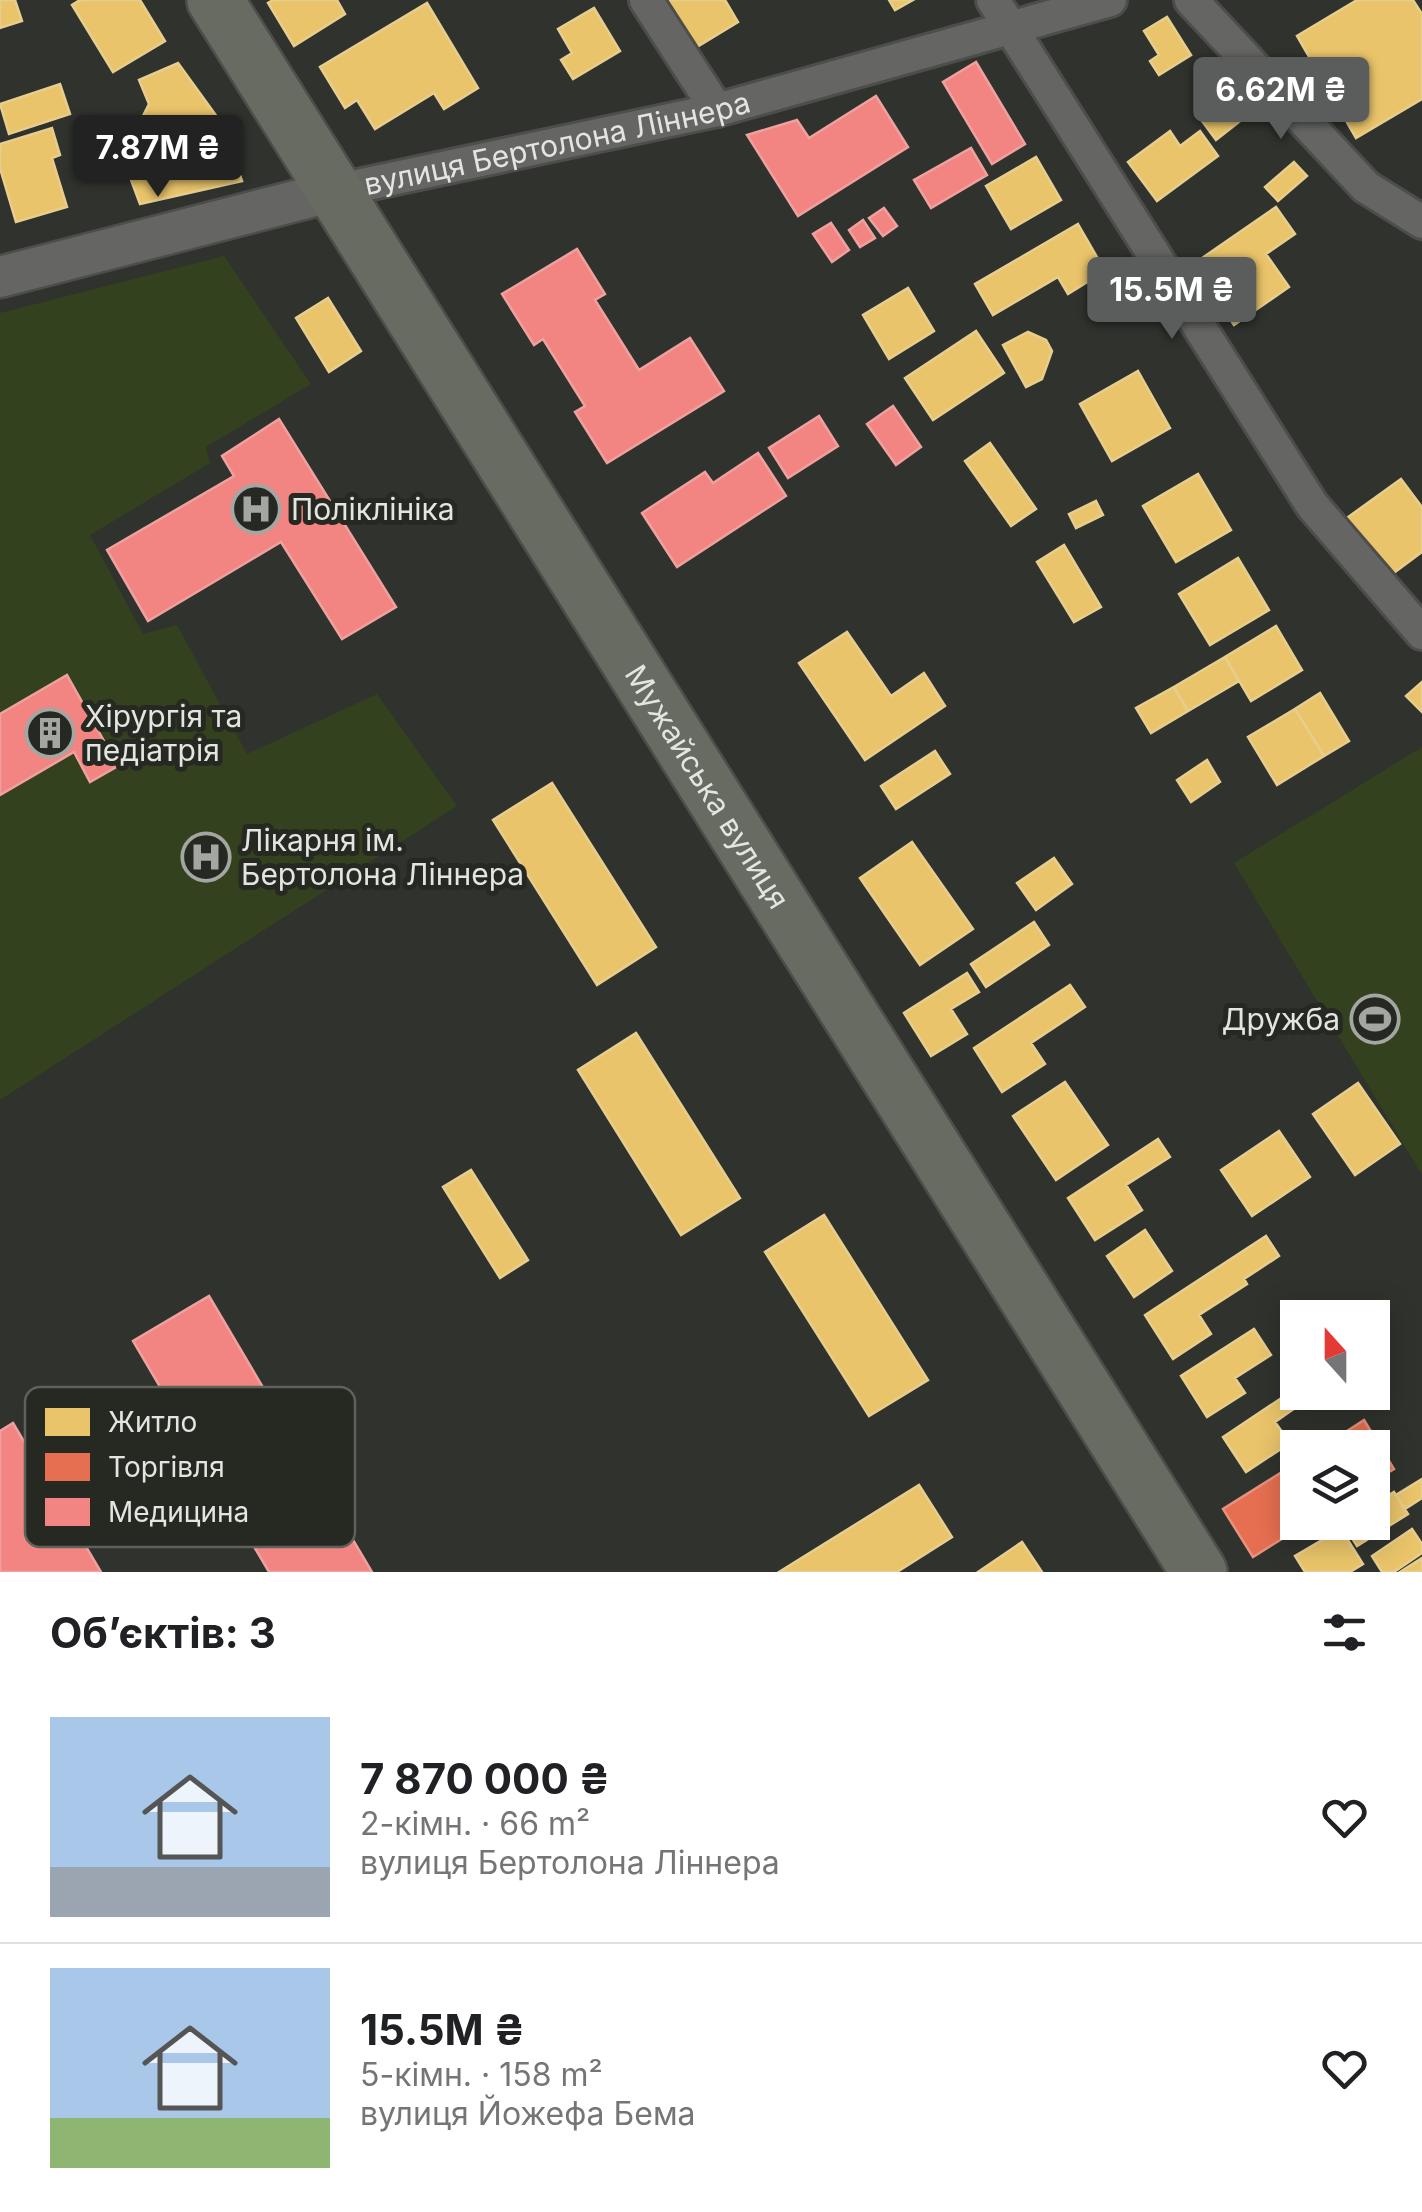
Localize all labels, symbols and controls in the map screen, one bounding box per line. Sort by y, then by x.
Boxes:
pin: 6.62M ₴ [1189,57,1373,142]
text: 6.62M ₴ [1215,70,1347,109]
street label: вулиця Бертолона Ліннера [361,84,754,202]
pin: 7.87M ₴ [66,115,250,200]
text: 7.87M ₴ [96,128,220,167]
pin: 15.5M ₴ [1080,257,1264,342]
text: 15.5M ₴ [1109,270,1235,309]
hospital icon: Поліклініка [230,483,282,535]
place label: Поліклініка [291,491,455,527]
street label: Мужайська вулиця [618,658,797,915]
place label: Хірургія та педіатрія [85,698,242,768]
building icon: Хірургія та педіатрія [24,707,76,759]
place label: Лікарня ім. Бертолона Ліннера [241,822,524,892]
hospital icon: Лікарня ім. Бертолона Ліннера [180,831,232,883]
sports icon: Дружба [1349,993,1401,1045]
place label: Дружба [1222,1001,1340,1037]
north arrow [1280,1300,1390,1410]
map controls [1280,1300,1390,1540]
legend [25,1387,355,1547]
text: Житло [108,1405,197,1439]
button: layers [1280,1430,1390,1540]
text: Торгівля [108,1450,225,1484]
text: Медицина [108,1495,249,1529]
icon: filters [1317,1605,1372,1660]
text: Об’єктів: 3 [50,1607,276,1658]
text: 7 870 000 ₴ [360,1753,610,1804]
icon: home [130,1757,250,1877]
icon: heart [1317,1790,1372,1845]
text: 2-кімн. · 66 m² [360,1804,590,1843]
text: вулиця Бертолона Ліннера [360,1843,780,1882]
text: 15.5M ₴ [360,2004,525,2055]
icon: home [130,2008,250,2128]
icon: heart [1317,2041,1372,2096]
text: 5-кімн. · 158 m² [360,2055,603,2094]
text: вулиця Йожефа Бема [360,2094,696,2133]

